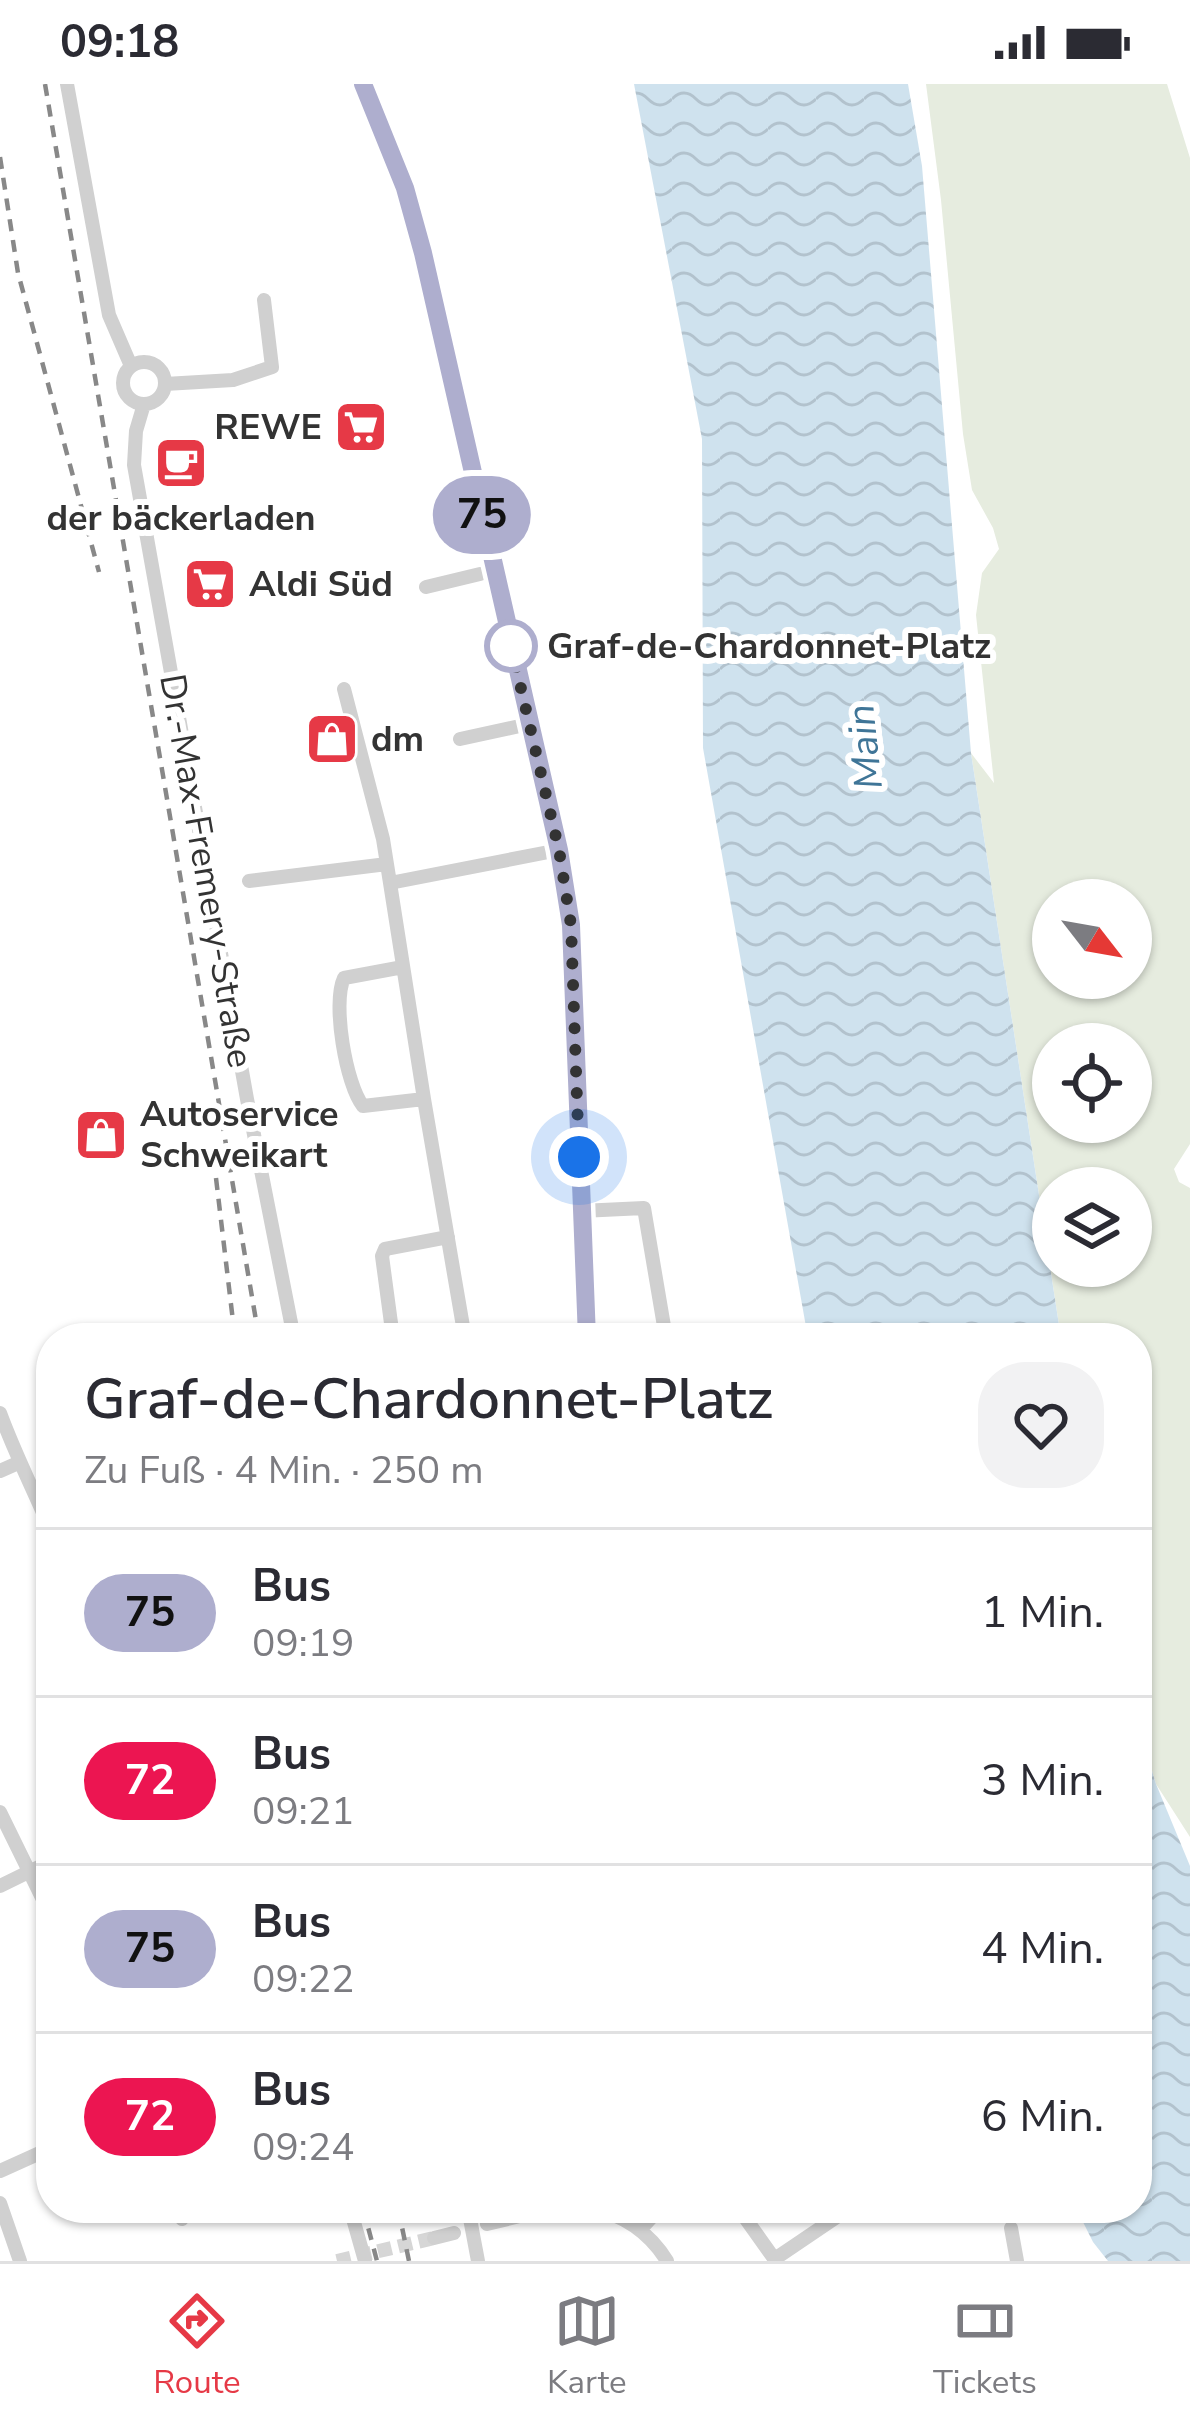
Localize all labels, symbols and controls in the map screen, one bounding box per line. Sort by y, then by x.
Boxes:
text: 09:18 [60,12,179,73]
supermarket icon: REWE [333,399,389,455]
place label: REWE [214,403,322,452]
cafe icon: der bäckerladen [153,435,209,491]
line badge: 75 [428,476,536,554]
text: 75 [457,486,507,543]
place label: der bäckerladen [46,494,316,543]
supermarket icon: Aldi Süd [182,556,238,612]
place label: Aldi Süd [249,560,393,609]
marker: Graf-de-Chardonnet-Platz [486,621,536,671]
place label: Graf-de-Chardonnet-Platz [547,622,991,671]
street label: Dr.-Max-Fremery-Straße [147,670,265,1072]
water label: Main [834,702,896,792]
shop icon: dm [304,711,360,767]
place label: dm [371,715,424,764]
north arrow [1032,879,1152,999]
map controls [1032,879,1152,1287]
button: locate [1032,1023,1152,1143]
place label: Autoservice Schweikart [140,1090,339,1180]
shop icon: Autoservice Schweikart [73,1107,129,1163]
your location [549,1127,609,1187]
button: layers [1032,1167,1152,1287]
text: Graf-de-Chardonnet-Platz [84,1360,773,1438]
button: heart [978,1362,1104,1488]
text: Zu Fuß · 4 Min. · 250 m [84,1444,484,1497]
text: Bus [252,1556,331,1617]
text: 1 Min. [981,1582,1104,1643]
text: 75 [125,1584,175,1641]
text: 09:19 [252,1617,355,1670]
text: Bus [252,1724,331,1785]
text: 3 Min. [981,1750,1104,1811]
text: 72 [125,1752,175,1809]
text: 09:21 [252,1785,355,1838]
text: Bus [252,1892,331,1953]
text: 4 Min. [981,1918,1104,1979]
text: 75 [125,1920,175,1977]
text: 09:22 [252,1953,355,2006]
text: Bus [252,2060,331,2121]
text: 6 Min. [981,2086,1104,2147]
text: 72 [125,2088,175,2145]
text: 09:24 [252,2121,355,2174]
tab: Route [153,2288,241,2405]
tab: Karte [547,2288,627,2405]
tab: Tickets [933,2288,1037,2405]

